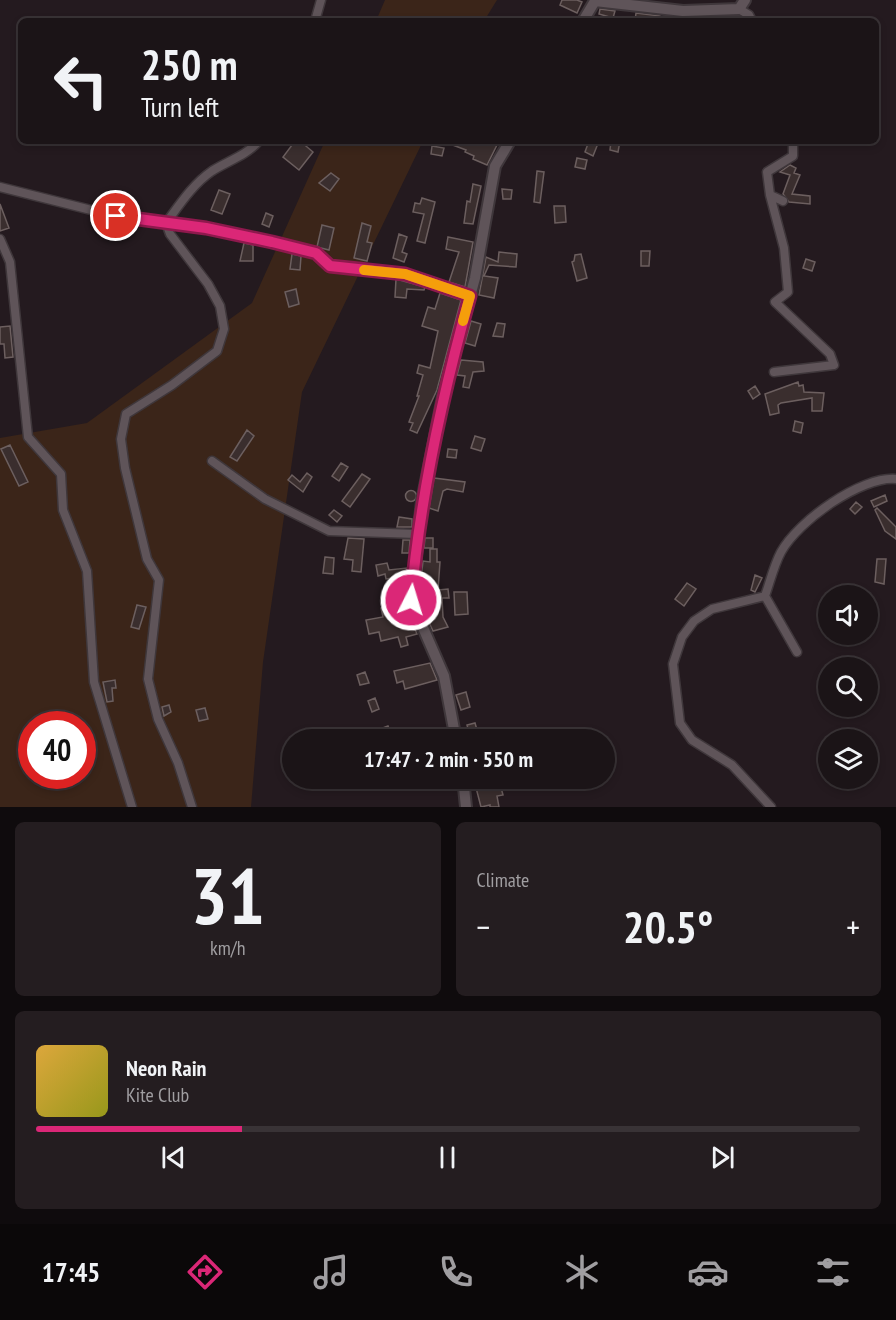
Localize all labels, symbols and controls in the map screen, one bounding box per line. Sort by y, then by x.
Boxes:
text: 250 m [141,37,238,92]
icon: left [42,42,120,120]
text: Turn left [141,90,219,124]
pin [90,190,141,241]
icon: arrive [99,199,132,232]
position arrow [379,568,443,632]
map controls [818,585,878,789]
button: sound [818,585,878,645]
button: search [818,657,878,717]
speed limit sign: 40 [18,711,96,789]
button: layers [818,729,878,789]
text: 17:47 · 2 min · 550 m [364,745,533,773]
text: 31 [190,845,265,946]
text: Climate [477,867,529,893]
text: 20.5° [623,897,713,955]
text: − [477,905,490,948]
text: + [846,905,860,948]
text: km/h [210,935,245,961]
text: Neon Rain [126,1054,206,1082]
text: Kite Club [126,1082,189,1108]
icon: previous [157,1141,190,1174]
icon: pause [431,1141,464,1174]
icon: next [706,1141,739,1174]
icon: directions [184,1251,226,1293]
icon: music [310,1251,352,1293]
icon: phone [435,1251,477,1293]
icon: climate [561,1251,603,1293]
icon: car [687,1251,729,1293]
icon: filters [812,1251,854,1293]
text: 17:45 [42,1255,100,1289]

